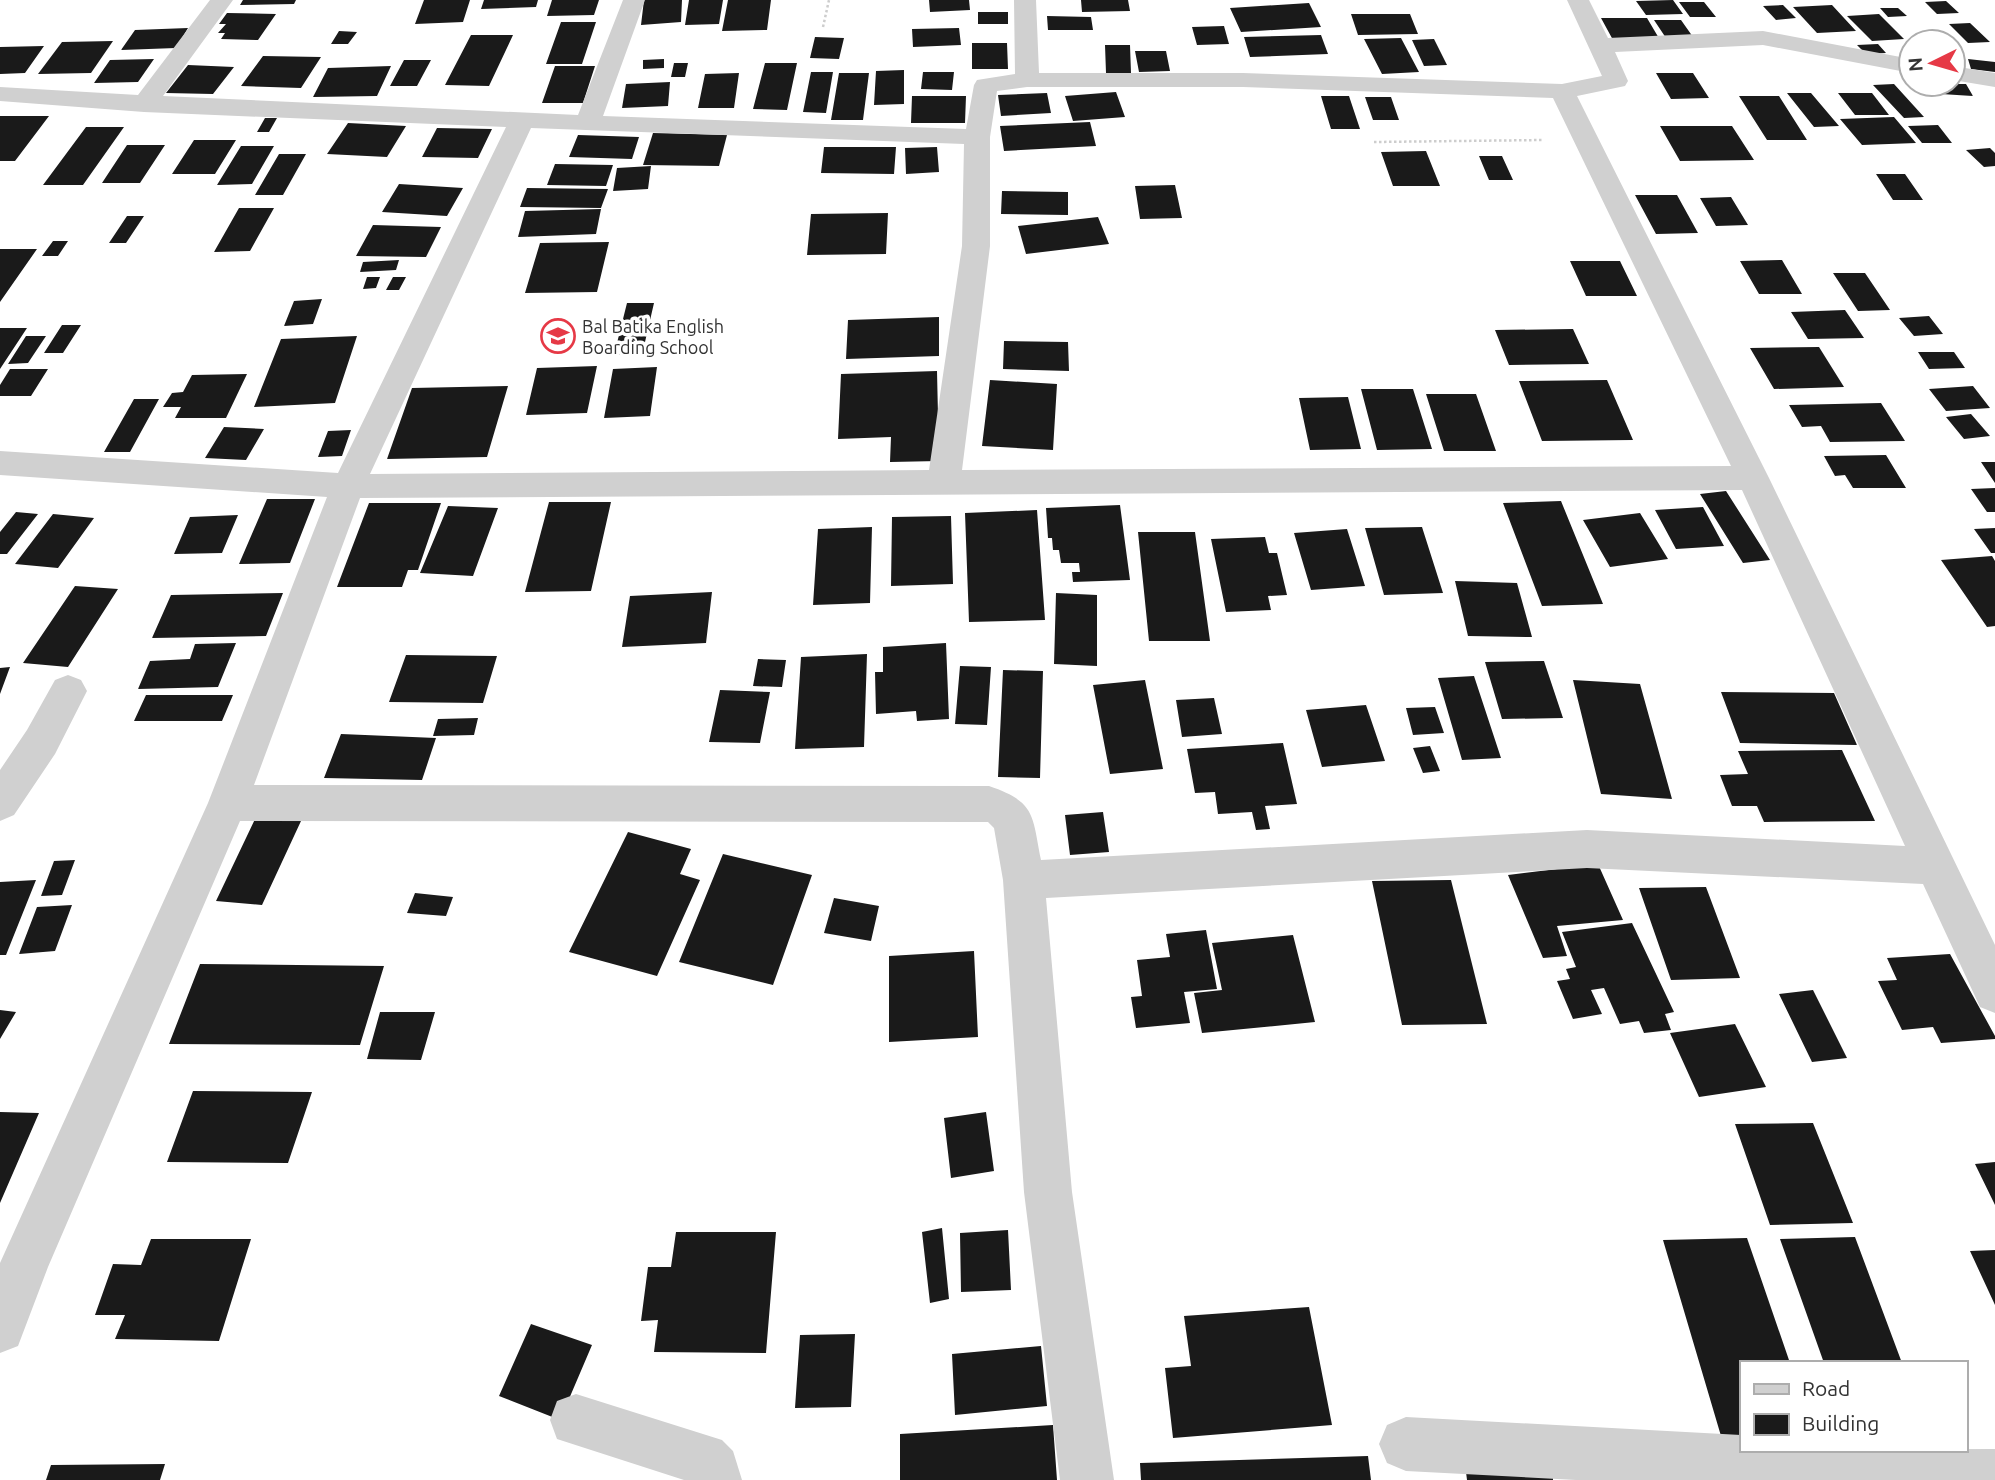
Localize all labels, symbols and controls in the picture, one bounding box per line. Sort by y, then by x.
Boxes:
north arrow [1897,28,1967,98]
text: N [1903,56,1927,73]
place label: Bal Batika English Boarding School [582,316,724,357]
school or university icon: Bal Batika English Boarding School [539,317,577,355]
legend [1740,1361,1967,1452]
text: Road [1802,1376,1850,1400]
text: Building [1802,1411,1879,1435]

